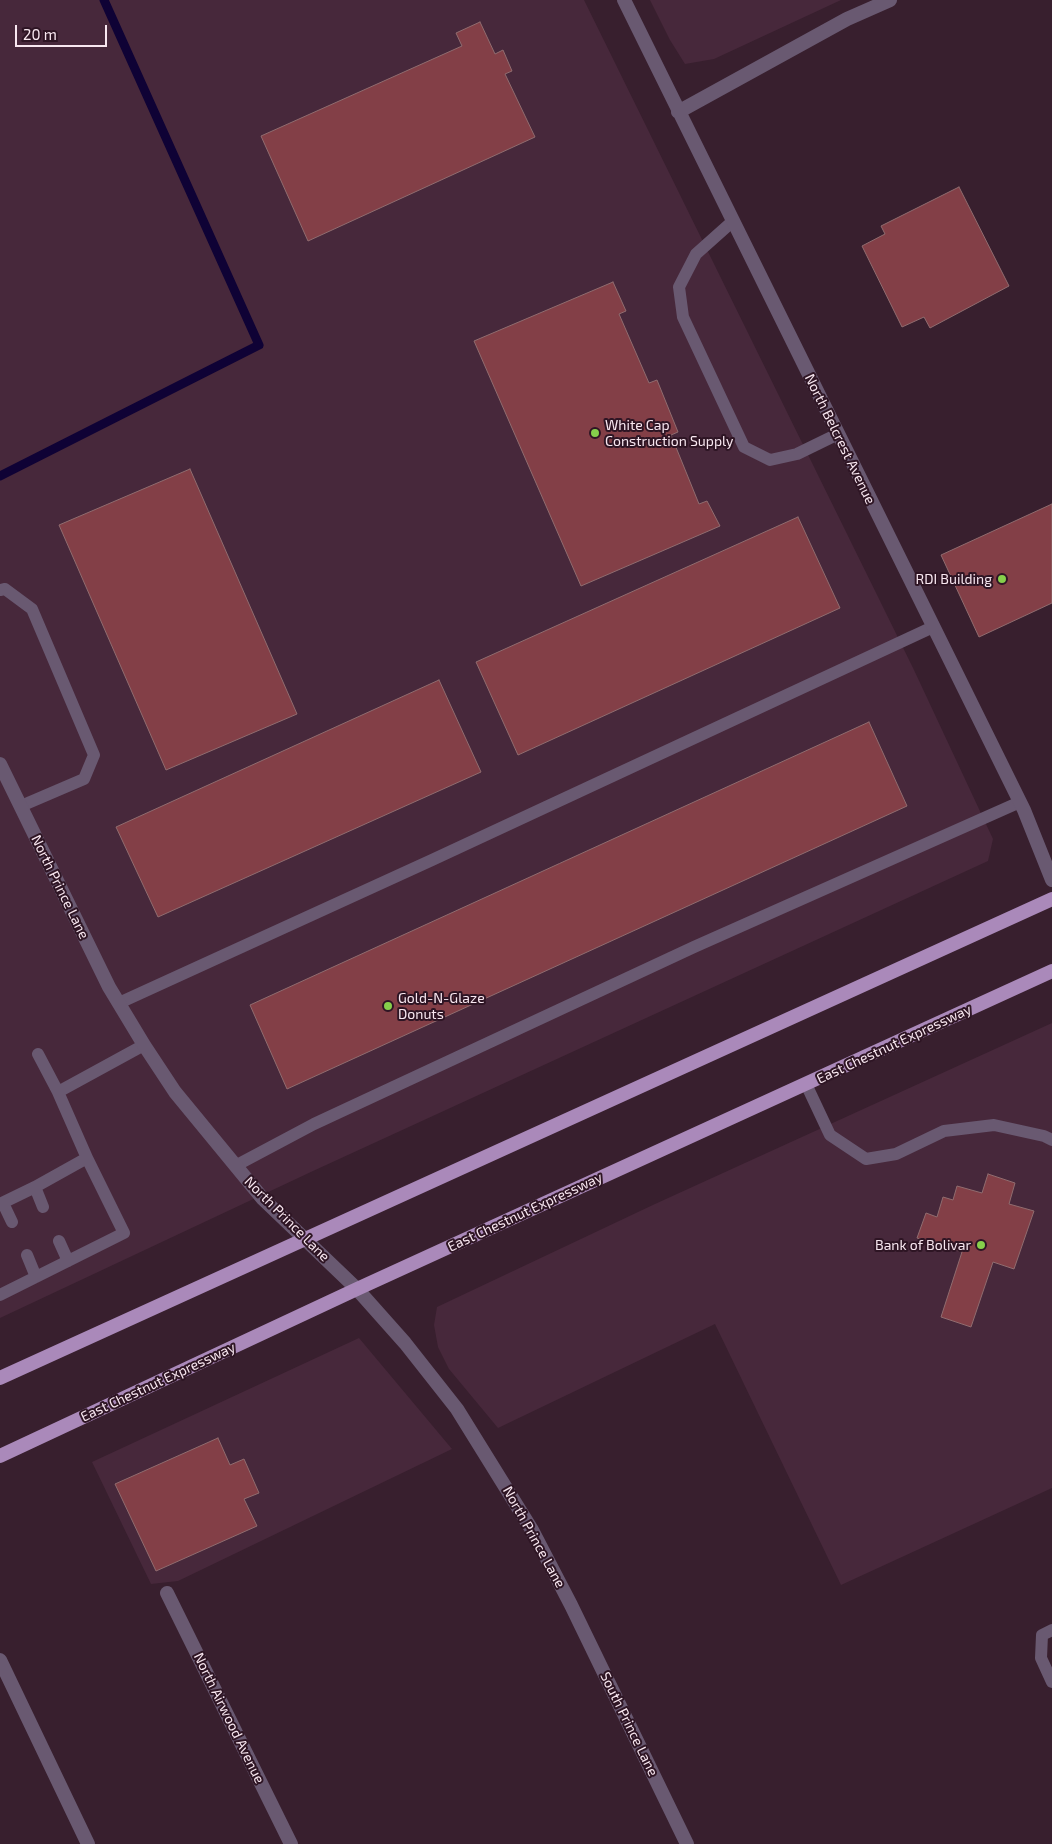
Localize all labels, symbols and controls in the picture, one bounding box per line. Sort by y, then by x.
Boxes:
scale bar [18,15,110,47]
text: 20 m [23,25,57,43]
street label: North Belcrest Avenue [801,371,879,507]
place label: White Cap Construction Supply [605,417,733,450]
marker: White Cap Construction Supply [589,427,601,439]
place label: RDI Building [916,571,992,587]
marker: RDI Building [996,573,1008,585]
street label: North Prince Lane [28,832,92,942]
place label: Gold-N-Glaze Donuts [398,990,485,1022]
marker: Gold-N-Glaze Donuts [382,1000,394,1012]
street label: East Chestnut Expressway [814,1001,974,1087]
street label: East Chestnut Expressway [445,1169,605,1255]
street label: North Prince Lane [241,1173,333,1265]
place label: Bank of Bolivar [875,1237,971,1253]
marker: Bank of Bolivar [975,1239,987,1251]
street label: East Chestnut Expressway [78,1339,238,1425]
street label: North Prince Lane [499,1483,569,1591]
street label: North Airwood Avenue [190,1650,268,1786]
street label: South Prince Lane [597,1669,661,1779]

